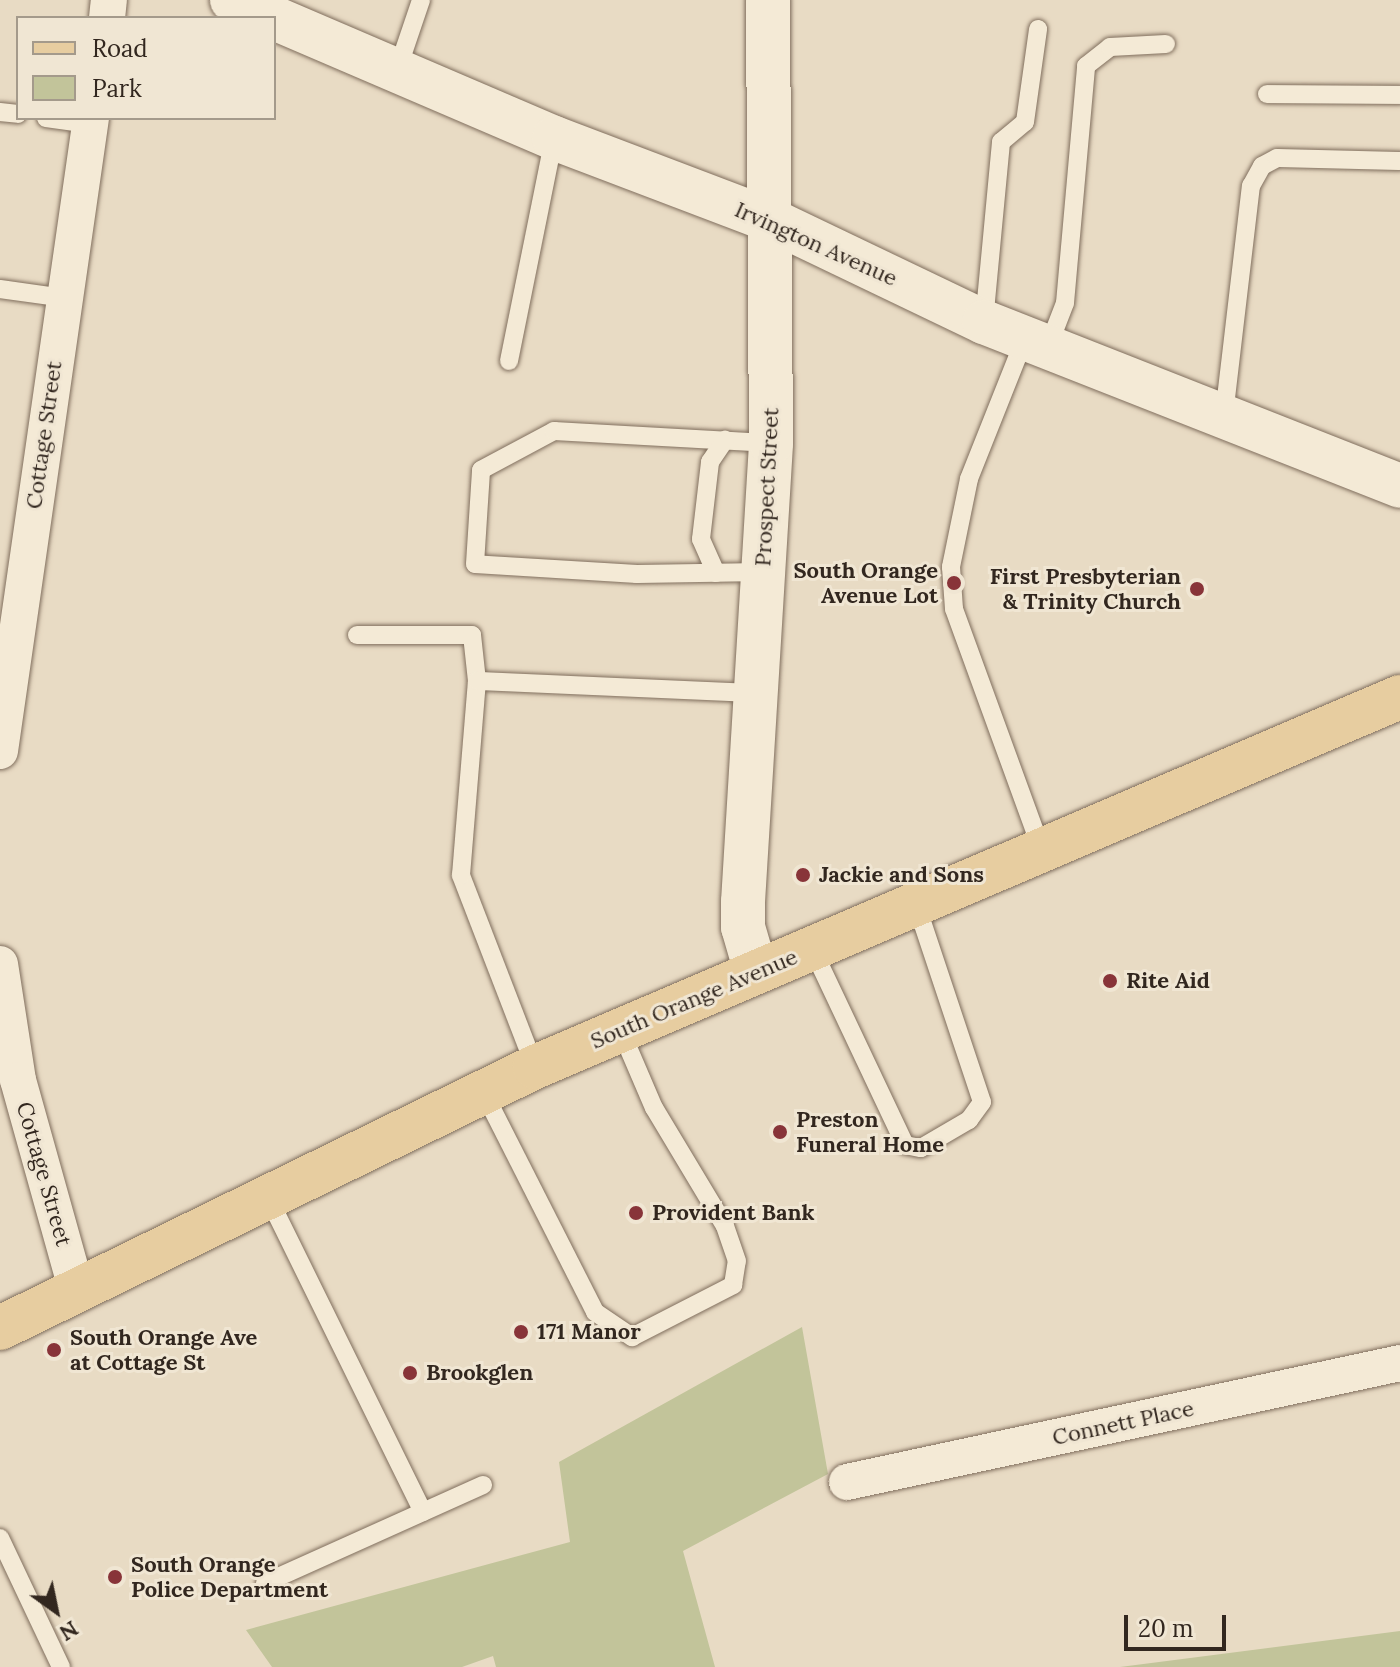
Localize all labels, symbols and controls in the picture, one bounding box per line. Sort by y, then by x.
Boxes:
legend [16,16,276,120]
text: Road [92,33,148,64]
text: Park [92,73,142,104]
street label: Irvington Avenue [731,196,901,292]
street label: Cottage Street [21,359,67,511]
street label: Prospect Street [750,407,784,567]
place label: South Orange Avenue Lot [793,557,938,608]
place label: First Presbyterian & Trinity Church [990,563,1181,614]
marker: South Orange Avenue Lot [945,574,963,592]
marker: First Presbyterian & Trinity Church [1188,580,1206,598]
place label: Jackie and Sons [819,862,984,888]
marker: Jackie and Sons [794,866,812,884]
street label: South Orange Avenue [587,943,801,1055]
place label: Rite Aid [1126,968,1210,994]
marker: Rite Aid [1101,972,1119,990]
street label: Cottage Street [11,1099,77,1249]
place label: Preston Funeral Home [796,1106,944,1158]
marker: Preston Funeral Home [771,1123,789,1141]
place label: Provident Bank [652,1200,815,1226]
marker: Provident Bank [627,1204,645,1222]
place label: 171 Manor [537,1319,641,1345]
marker: 171 Manor [512,1323,530,1341]
place label: South Orange Ave at Cottage St [70,1324,257,1376]
marker: South Orange Ave at Cottage St [45,1341,63,1359]
place label: Brookglen [426,1360,533,1386]
marker: Brookglen [401,1364,419,1382]
street label: Connett Place [1050,1395,1196,1451]
place label: South Orange Police Department [131,1551,328,1602]
marker: South Orange Police Department [106,1568,124,1586]
north arrow [16,1571,96,1651]
scale bar [1128,1599,1230,1649]
text: 20 m [1138,1613,1194,1644]
text: N [54,1615,84,1647]

